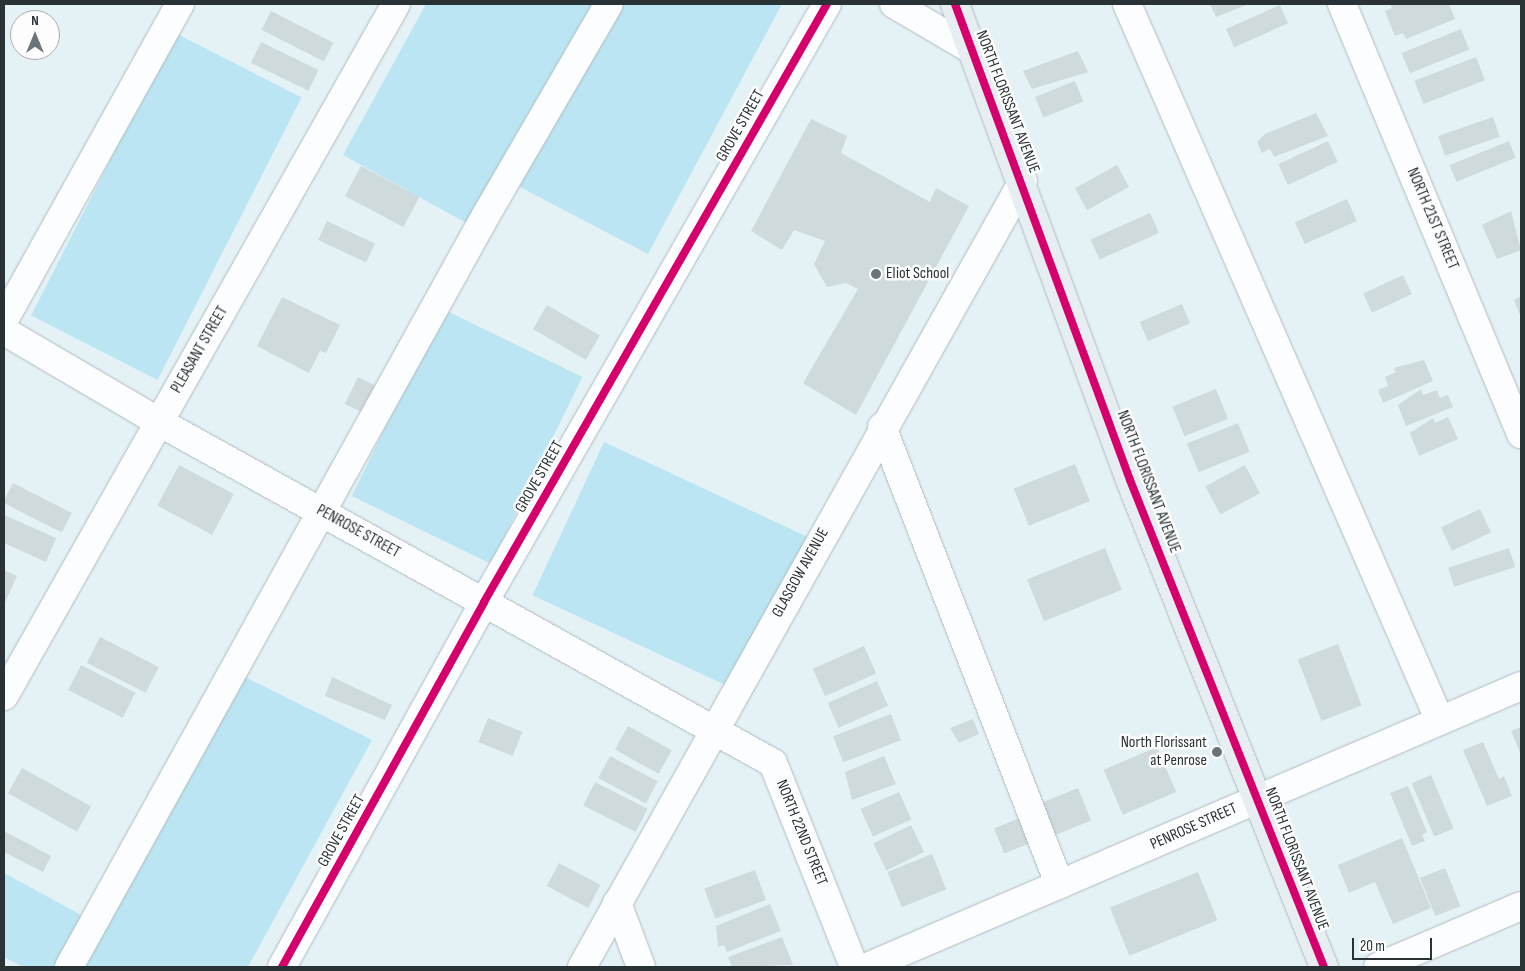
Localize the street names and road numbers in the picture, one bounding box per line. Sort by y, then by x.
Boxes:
street label: NORTH FLORISSANT AVENUE [971,28,1043,176]
street label: GROVE STREET [713,87,769,165]
street label: NORTH 21ST STREET [1402,165,1462,273]
street label: PLEASANT STREET [167,303,233,397]
street label: NORTH FLORISSANT AVENUE [1112,408,1184,556]
street label: GROVE STREET [512,438,568,516]
street label: PENROSE STREET [313,501,403,563]
street label: GLASGOW AVENUE [769,525,833,621]
street label: NORTH 22ND STREET [771,777,831,889]
street label: NORTH FLORISSANT AVENUE [1260,785,1332,933]
street label: GROVE STREET [314,791,370,871]
street label: PENROSE STREET [1148,799,1240,855]

